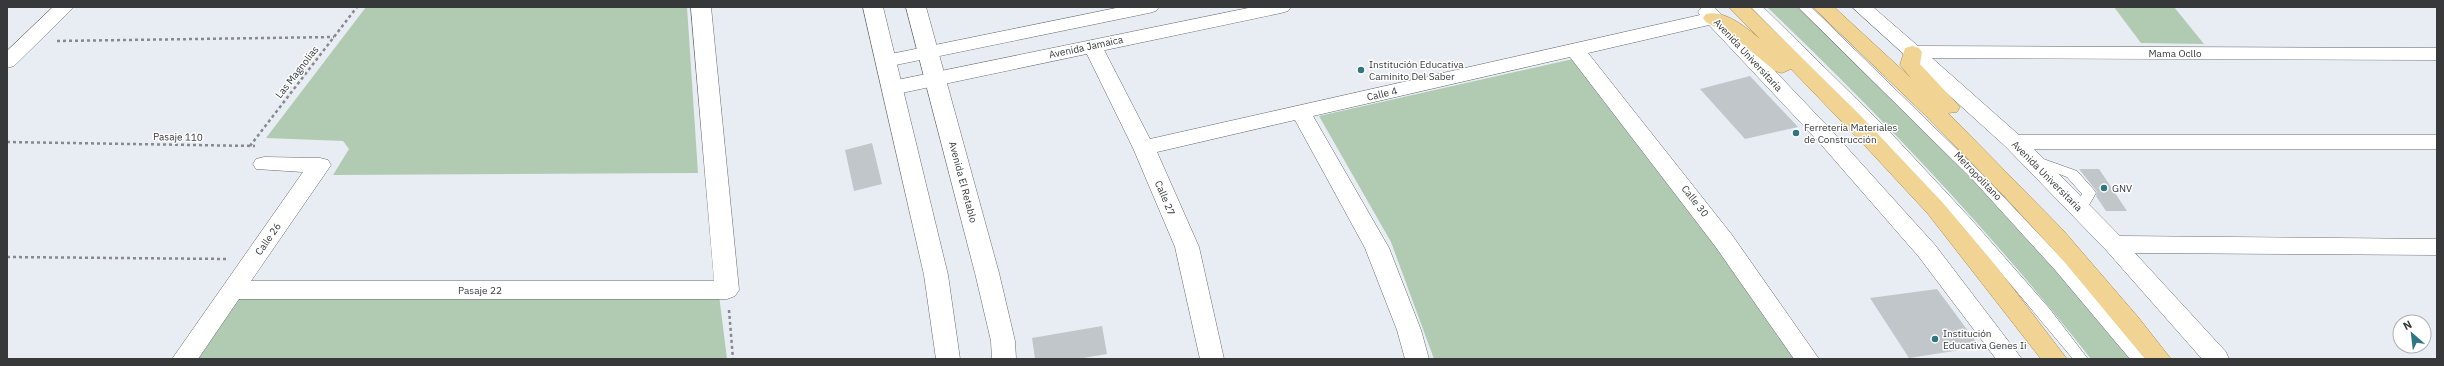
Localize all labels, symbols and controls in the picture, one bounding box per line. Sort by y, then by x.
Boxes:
street label: Avenida Universitaria [1711,16,1786,95]
street label: Avenida Jamaica [1048,33,1125,61]
street label: Las Magnolias [272,43,322,101]
street label: Mama Ocllo [2149,47,2202,60]
place label: Institución Educativa Caminito Del Saber [1369,58,1464,83]
marker: Institución Educativa Caminito Del Saber [1356,65,1366,75]
street label: Calle 4 [1366,84,1398,104]
place label: Ferretería Materiales de Construcción [1804,121,1898,146]
marker: Ferretería Materiales de Construcción [1791,128,1801,138]
street label: Pasaje 110 [153,130,203,144]
street label: Avenida Universitaria [2009,138,2086,215]
street label: Avenida El Retablo [946,140,980,225]
street label: Metropolitano [1951,149,2005,203]
street label: Calle 27 [1152,179,1178,217]
place label: GNV [2112,182,2132,195]
street label: Calle 30 [1679,183,1711,219]
marker: GNV [2099,183,2109,193]
street label: Calle 26 [252,220,284,258]
street label: Pasaje 22 [458,284,502,297]
north arrow [2392,314,2432,354]
text: N [2401,317,2414,333]
place label: Institución Educativa Genes Ii [1943,327,2026,352]
marker: Institución Educativa Genes Ii [1930,334,1940,344]

